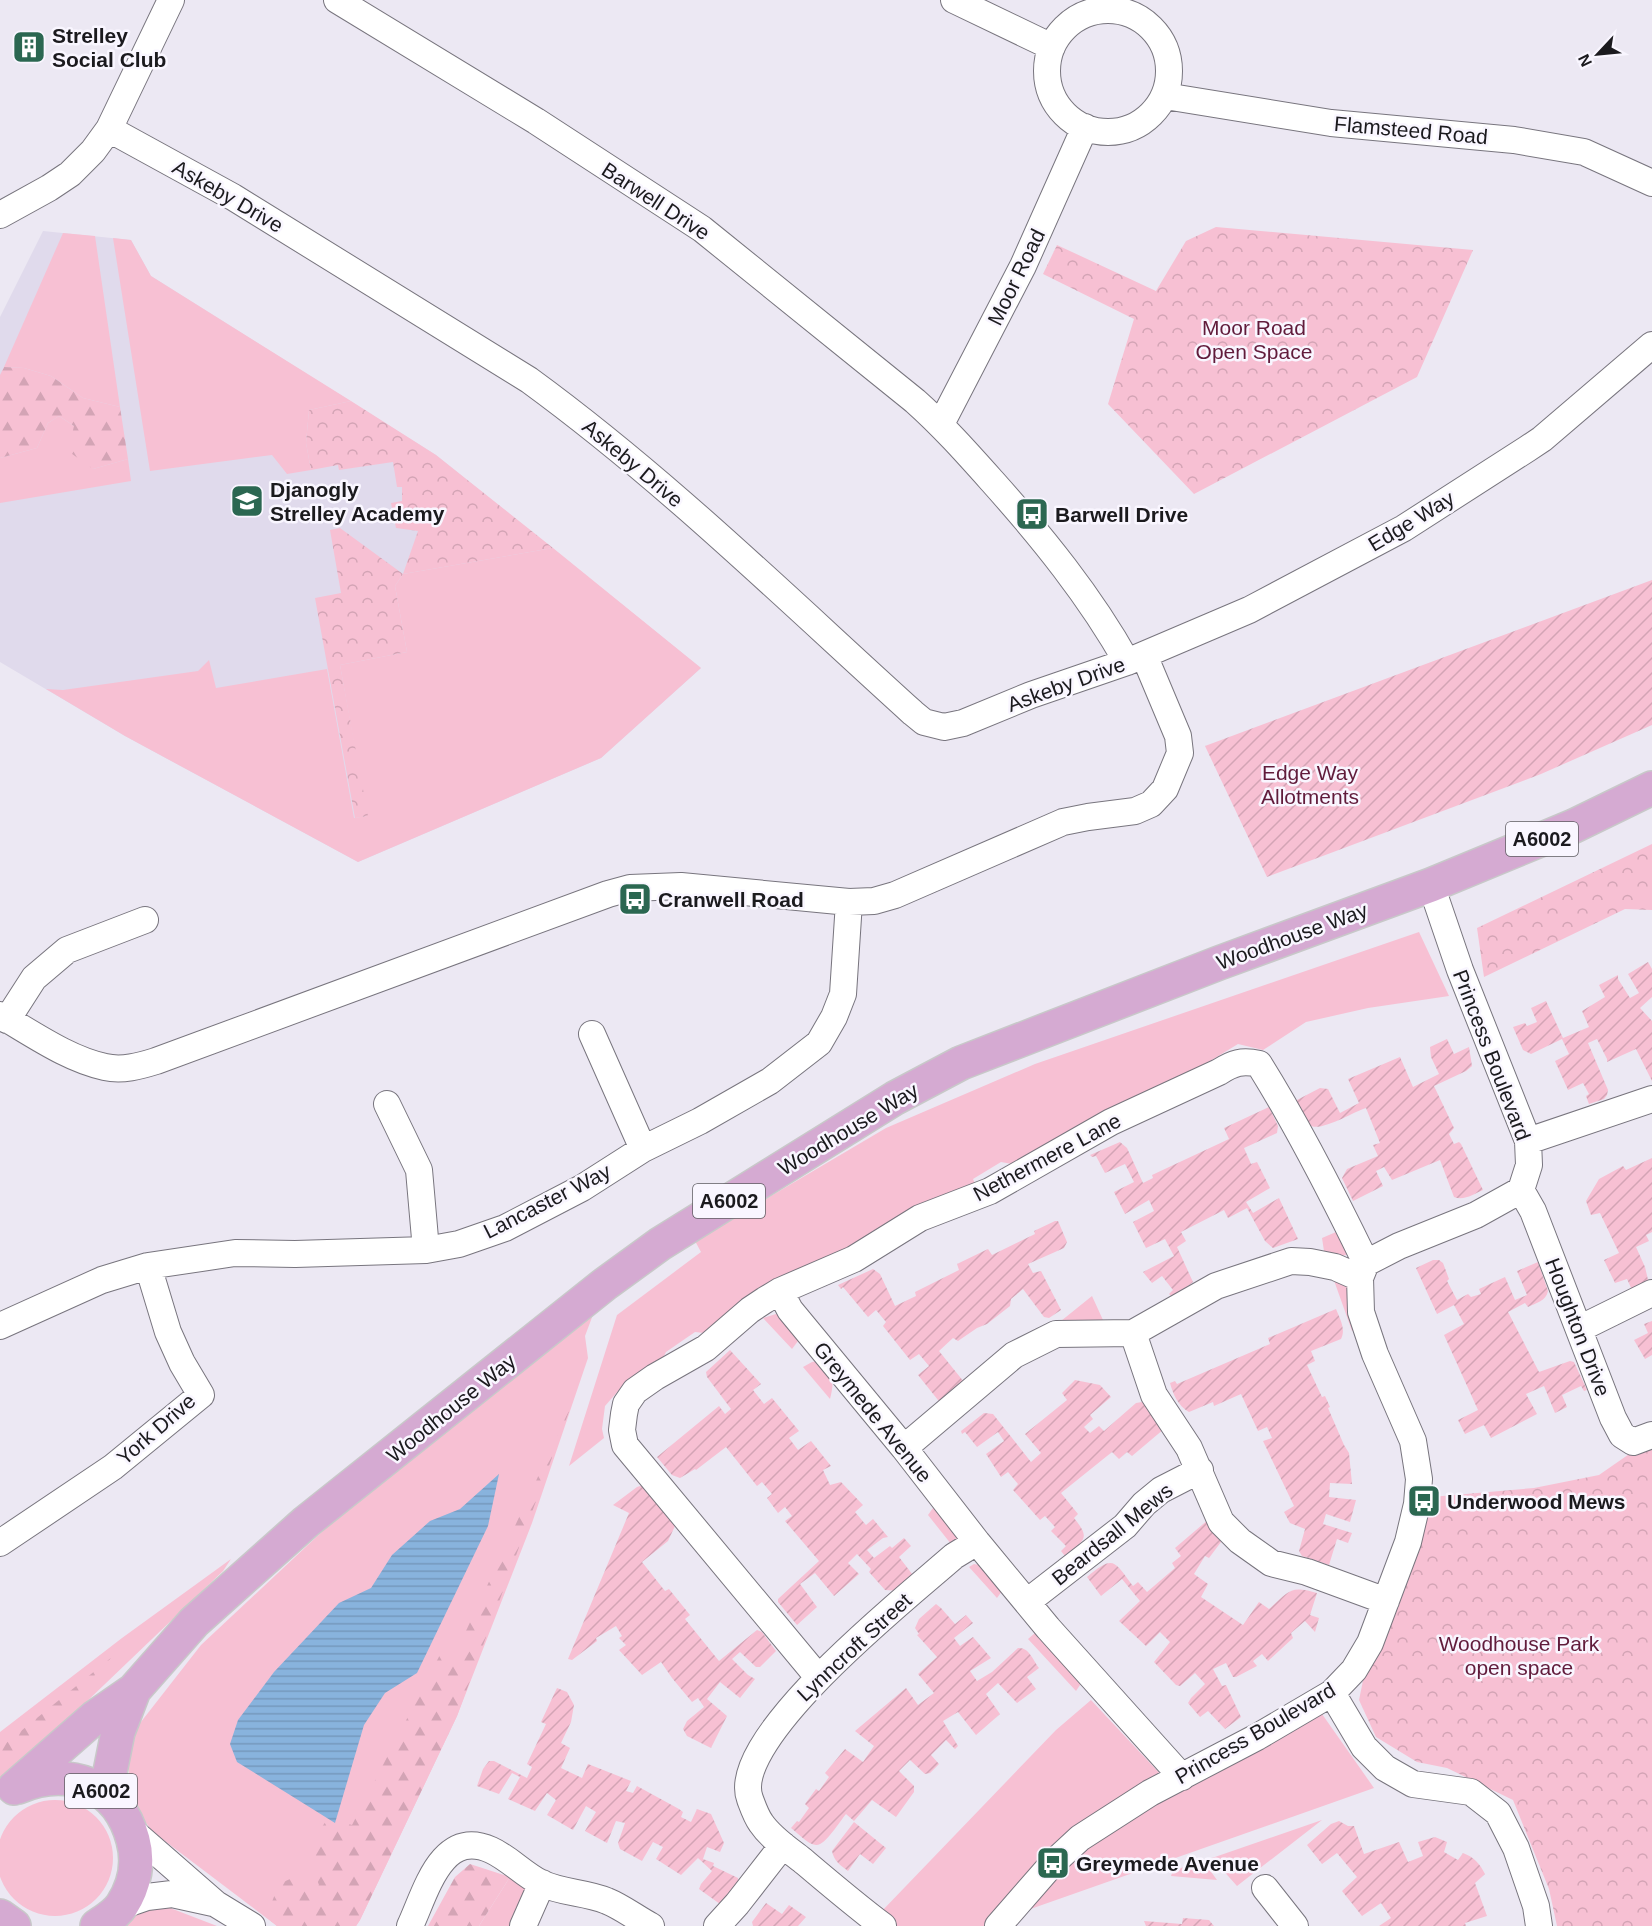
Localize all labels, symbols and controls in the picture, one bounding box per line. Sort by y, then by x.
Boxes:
place label: Strelley Social Club [52,24,166,71]
north arrow [1568,24,1628,84]
building icon: Strelley Social Club [11,29,47,65]
text: N [1575,51,1595,69]
street label: Flamsteed Road [1333,112,1489,148]
street label: Askeby Drive [169,155,287,237]
street label: Barwell Drive [598,158,714,244]
street label: Moor Road [983,225,1049,329]
park label: Moor Road Open Space [1196,316,1312,363]
street label: Askeby Drive [578,414,688,512]
place label: Djanogly Strelley Academy [270,478,445,525]
school or university icon: Djanogly Strelley Academy [229,483,265,519]
street label: Edge Way [1364,486,1459,556]
bus stop icon: Barwell Drive [1014,496,1050,532]
place label: Barwell Drive [1055,503,1188,526]
street label: Askeby Drive [1004,652,1128,716]
park label: Edge Way Allotments [1261,761,1359,808]
road number: A6002 [1506,822,1578,856]
bus stop icon: Cranwell Road [617,881,653,917]
place label: Cranwell Road [658,888,804,911]
street label: Woodhouse Way [1213,898,1371,974]
street label: Princess Boulevard [1449,966,1535,1144]
street label: Woodhouse Way [774,1078,922,1180]
street label: Nethermere Lane [969,1108,1125,1206]
street label: Lancaster Way [480,1159,615,1243]
road number: A6002 [693,1184,765,1218]
street label: Houghton Drive [1541,1255,1615,1399]
street label: Greymede Avenue [809,1337,937,1487]
street label: Woodhouse Way [382,1349,520,1467]
street label: York Drive [112,1389,200,1469]
street label: Beardsall Mews [1047,1478,1177,1590]
bus stop icon: Underwood Mews [1406,1483,1442,1519]
place label: Underwood Mews [1447,1490,1626,1513]
street label: Lynncroft Street [792,1588,916,1706]
park label: Woodhouse Park open space [1439,1632,1600,1679]
street label: Princess Boulevard [1171,1678,1339,1788]
road number: A6002 [65,1774,137,1808]
bus stop icon: Greymede Avenue [1035,1845,1071,1881]
place label: Greymede Avenue [1076,1852,1259,1875]

